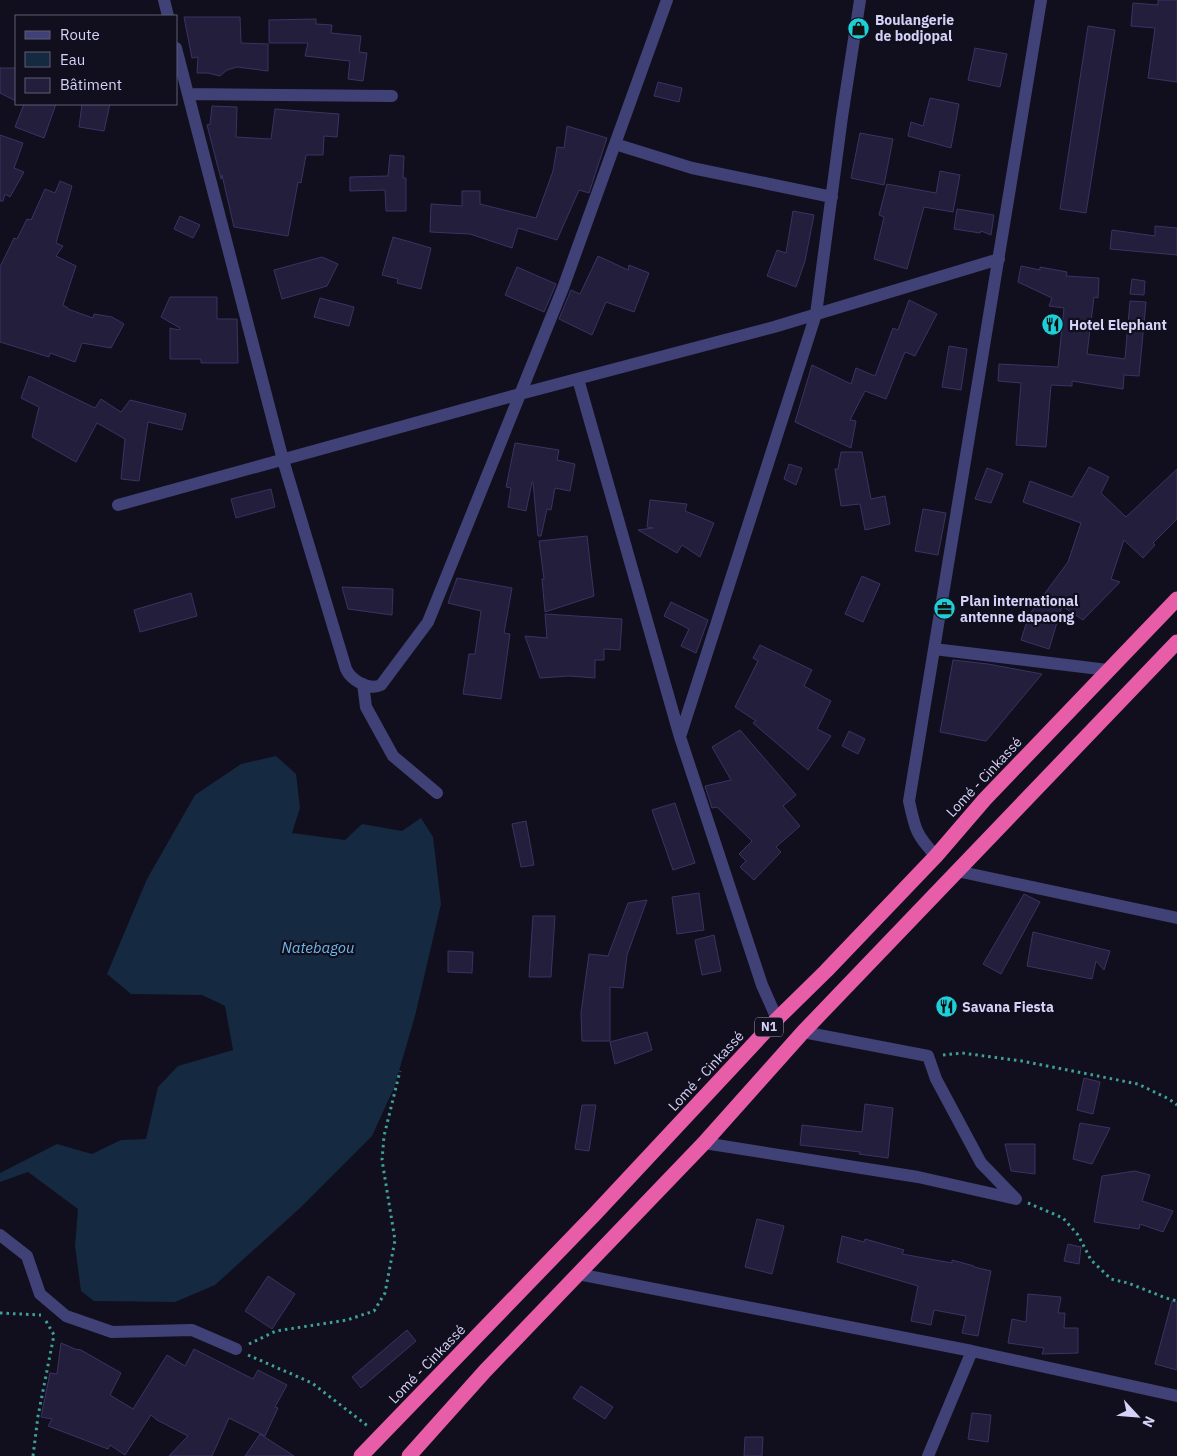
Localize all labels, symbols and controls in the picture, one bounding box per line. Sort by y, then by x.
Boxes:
place label: Boulangerie de bodjopal [875,11,954,45]
legend [15,15,178,105]
shop icon: Boulangerie de bodjopal [847,16,871,40]
text: Route [60,25,100,44]
text: Eau [60,50,85,69]
text: Bâtiment [60,75,122,94]
restaurant icon: Hotel Elephant [1041,313,1065,337]
place label: Hotel Elephant [1069,316,1167,334]
place label: Plan international antenne dapaong [960,592,1078,626]
office icon: Plan international antenne dapaong [932,597,956,621]
street label: Lomé - Cinkassé [942,733,1026,821]
water label: Natebagou [281,938,355,957]
restaurant icon: Savana Fiesta [934,995,958,1019]
place label: Savana Fiesta [962,998,1054,1016]
road number: N1 [755,1018,783,1036]
street label: Lomé - Cinkassé [664,1027,748,1115]
street label: Lomé - Cinkassé [385,1320,469,1407]
north arrow [1112,1391,1162,1441]
text: N [1138,1413,1159,1430]

